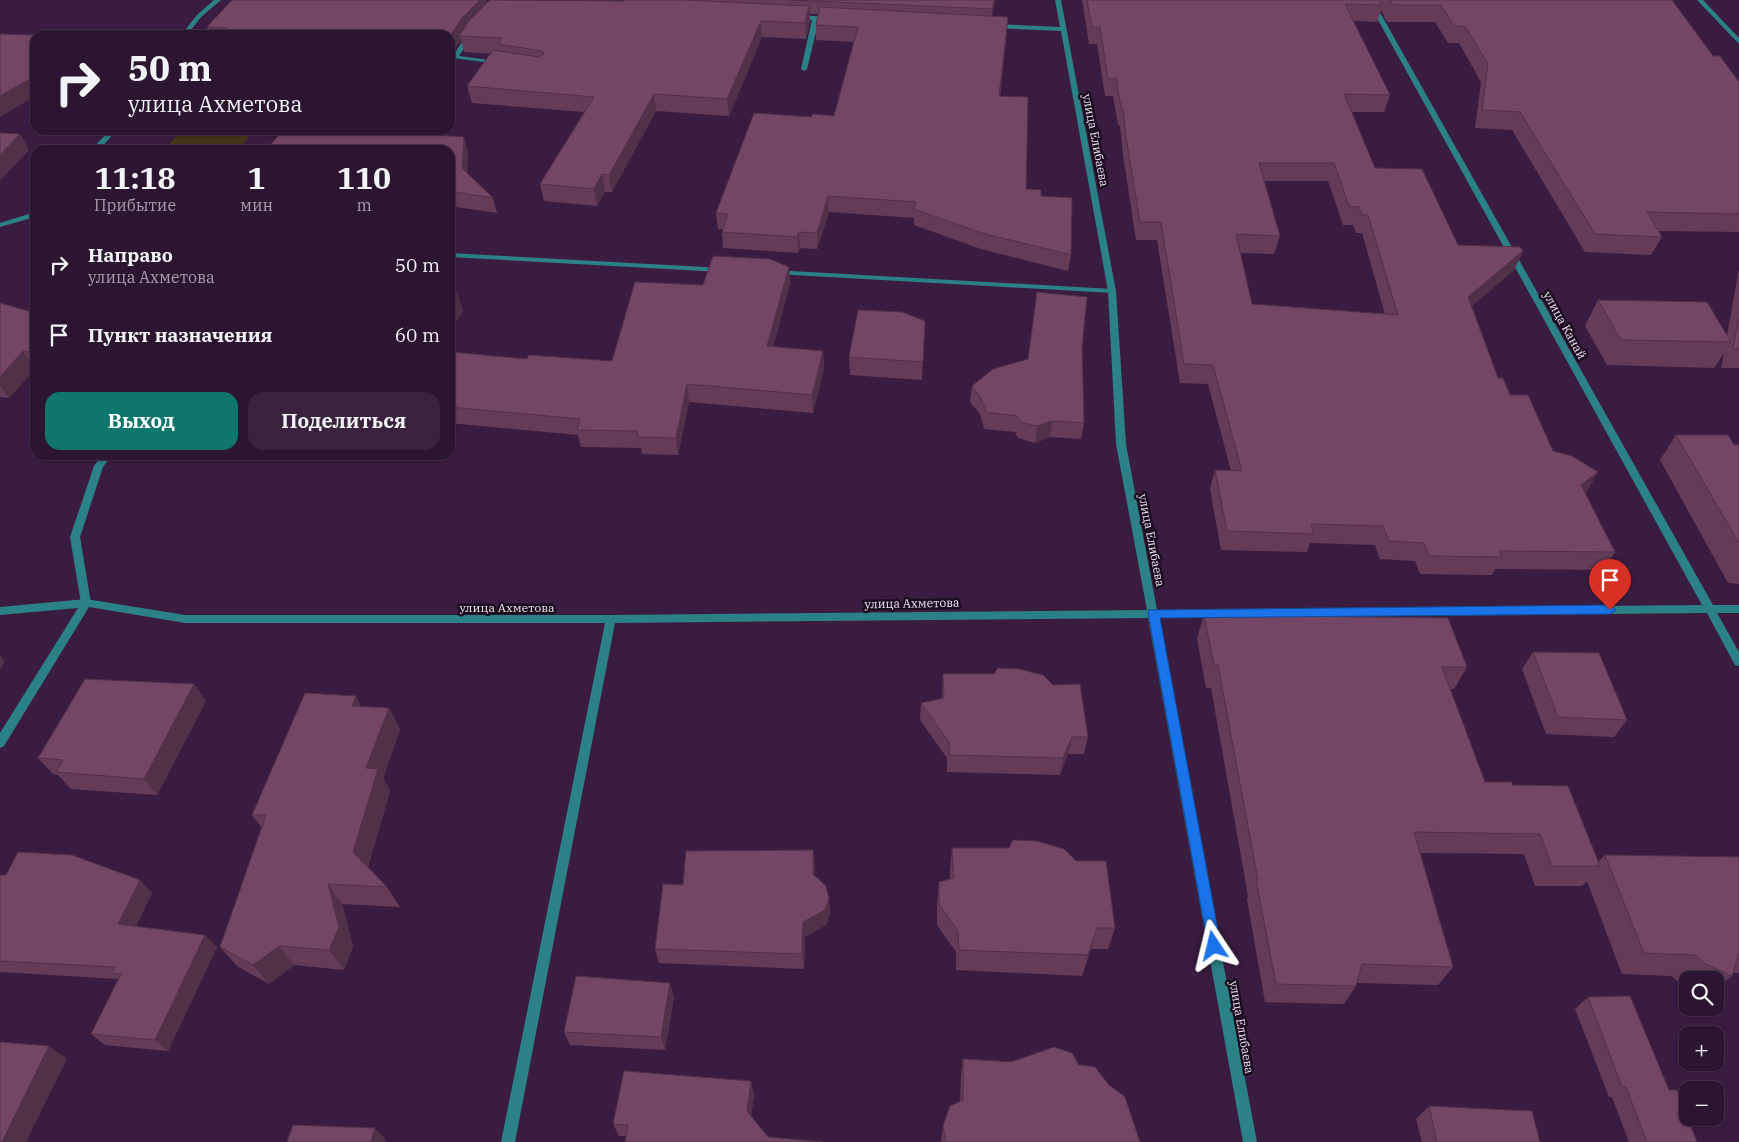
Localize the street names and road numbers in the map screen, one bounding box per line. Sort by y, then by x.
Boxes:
street label: улица Елибаева [1080,92,1112,188]
street label: улица Канай [1540,288,1590,362]
street label: улица Елибаева [1136,492,1168,588]
street label: улица Ахметова [864,595,960,611]
street label: улица Ахметова [459,600,555,615]
street label: улица Елибаева [1226,979,1258,1075]

